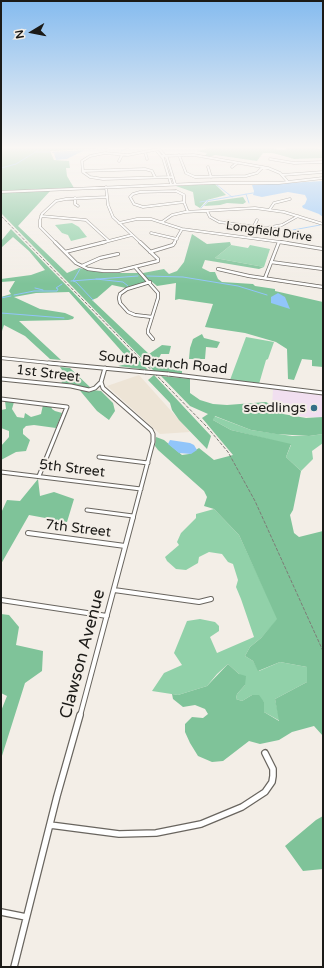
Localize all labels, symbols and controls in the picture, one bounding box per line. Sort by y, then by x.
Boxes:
north arrow [12,12,52,52]
text: N [13,29,27,40]
street label: Longfield Drive [225,219,313,245]
street label: South Branch Road [98,348,228,378]
street label: 1st Street [15,362,81,386]
place label: seedlings [244,400,306,416]
marker: seedlings [309,403,319,413]
street label: 5th Street [38,457,106,481]
street label: 7th Street [44,517,112,541]
street label: Clawson Avenue [56,587,110,721]

